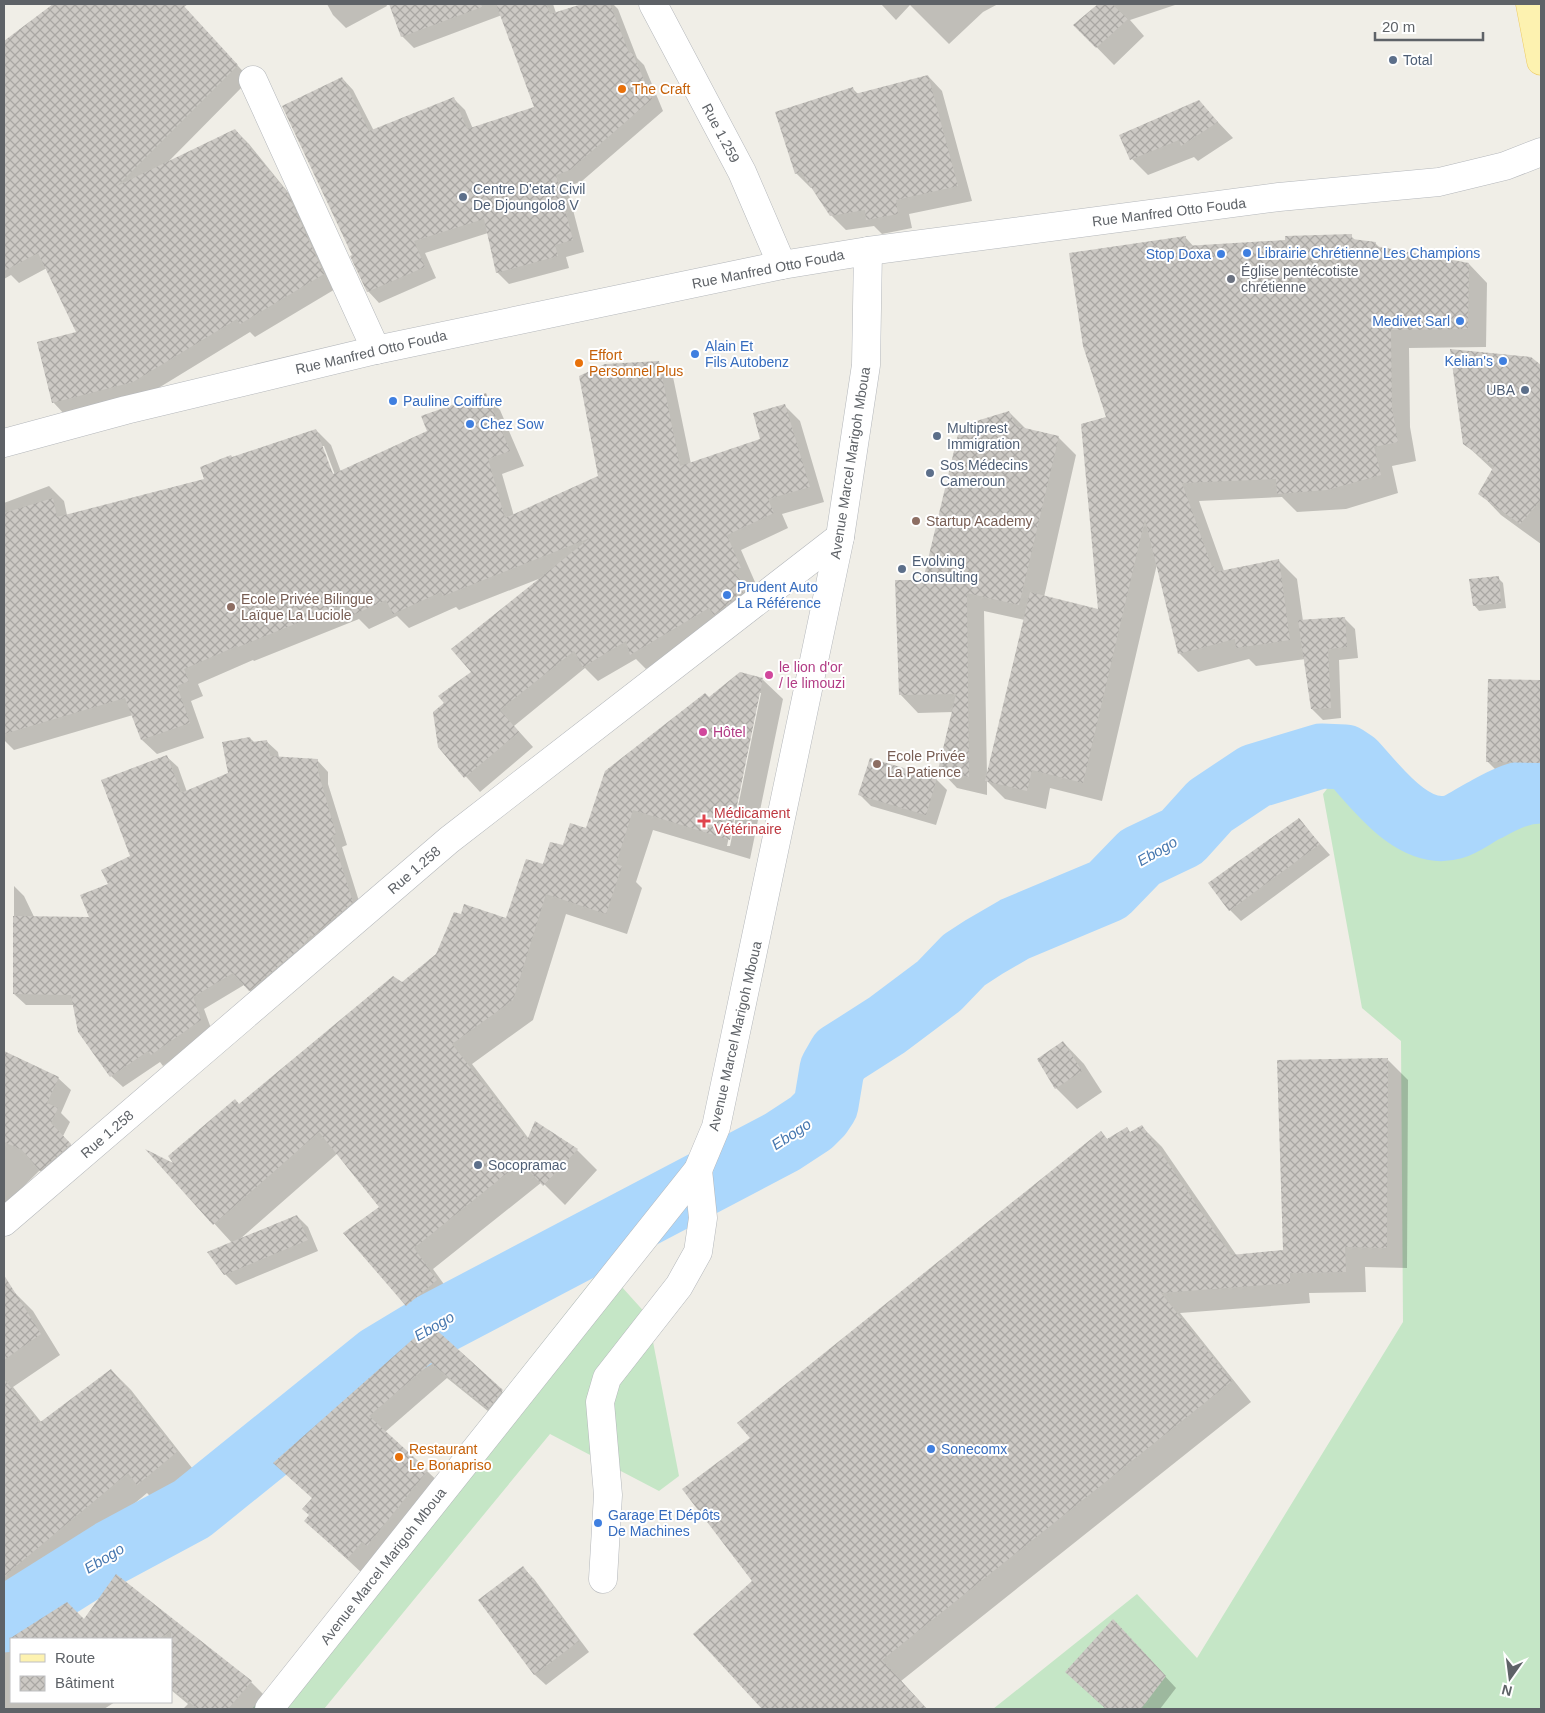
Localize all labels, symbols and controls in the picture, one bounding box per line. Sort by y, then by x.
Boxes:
scale bar [1375,10,1482,42]
text: 20 m [1382,18,1415,35]
place label: Total [1403,52,1433,68]
marker: Total [1387,54,1399,66]
place label: The Craft [632,81,690,97]
marker: The Craft [616,83,628,95]
street label: Rue 1.259 [699,101,743,165]
place label: Centre D'etat Civil De Djoungolo8 V [473,181,585,213]
marker: Centre D'etat Civil De Djoungolo8 V [457,191,469,203]
street label: Rue Manfred Otto Fouda [1091,195,1247,229]
place label: Librairie Chrétienne Les Champions [1257,245,1480,261]
street label: Rue Manfred Otto Fouda [690,246,846,292]
place label: Stop Doxa [1146,246,1211,262]
marker: Librairie Chrétienne Les Champions [1241,247,1253,259]
marker: Stop Doxa [1215,248,1227,260]
place label: Église pentécotiste chrétienne [1241,263,1359,295]
marker: Église pentécotiste chrétienne [1225,273,1237,285]
place label: Medivet Sarl [1372,313,1450,329]
marker: Medivet Sarl [1454,315,1466,327]
street label: Rue Manfred Otto Fouda [294,327,448,377]
place label: Alain Et Fils Autobenz [705,338,789,370]
place label: Effort Personnel Plus [589,347,683,379]
marker: Alain Et Fils Autobenz [689,348,701,360]
place label: Kelian's [1444,353,1493,369]
marker: Kelian's [1497,355,1509,367]
marker: Effort Personnel Plus [573,357,585,369]
street label: Avenue Marcel Marigoh Mboua [827,366,873,560]
place label: UBA [1486,382,1516,398]
marker: UBA [1519,384,1531,396]
place label: Pauline Coiffure [403,393,503,409]
marker: Pauline Coiffure [387,395,399,407]
place label: Chez Sow [480,416,545,432]
marker: Chez Sow [464,418,476,430]
place label: Multiprest Immigration [947,420,1020,452]
marker: Multiprest Immigration [931,430,943,442]
place label: Sos Médecins Cameroun [940,457,1028,489]
marker: Sos Médecins Cameroun [924,467,936,479]
place label: Startup Academy [926,513,1033,529]
marker: Startup Academy [910,515,922,527]
place label: Evolving Consulting [912,553,978,585]
marker: Evolving Consulting [896,563,908,575]
place label: Prudent Auto La Référence [737,579,821,611]
marker: Prudent Auto La Référence [721,589,733,601]
place label: Ecole Privée Bilingue Laïque La Luciole [241,591,374,623]
marker: Ecole Privée Bilingue Laïque La Luciole [225,601,237,613]
place label: le lion d'or / le limouzi [779,659,845,691]
marker: le lion d'or / le limouzi [763,669,775,681]
place label: Hôtel [713,724,746,740]
marker: Hôtel [697,726,709,738]
place label: Ecole Privée La Patience [887,748,966,780]
marker: Ecole Privée La Patience [871,758,883,770]
place label: Médicament Vétérinaire [714,805,790,837]
marker: Médicament Vétérinaire [698,815,710,827]
water label: Ebogo [1134,833,1180,869]
street label: Rue 1.258 [384,843,444,897]
street label: Avenue Marcel Marigoh Mboua [705,939,765,1132]
street label: Rue 1.258 [77,1107,137,1161]
water label: Ebogo [768,1115,814,1153]
place label: Socopramac [488,1157,567,1173]
marker: Socopramac [472,1159,484,1171]
water label: Ebogo [411,1308,457,1344]
place label: Restaurant Le Bonapriso [409,1441,492,1473]
place label: Sonecomx [941,1441,1007,1457]
marker: Sonecomx [925,1443,937,1455]
marker: Restaurant Le Bonapriso [393,1451,405,1463]
street label: Avenue Marcel Marigoh Mboua [317,1484,449,1647]
place label: Garage Et Dépôts De Machines [608,1507,720,1539]
marker: Garage Et Dépôts De Machines [592,1517,604,1529]
water label: Ebogo [81,1540,127,1576]
legend [10,1638,172,1703]
text: Route [55,1649,95,1666]
north arrow [1485,1653,1535,1703]
text: Bâtiment [55,1674,115,1691]
text: N [1500,1682,1514,1700]

